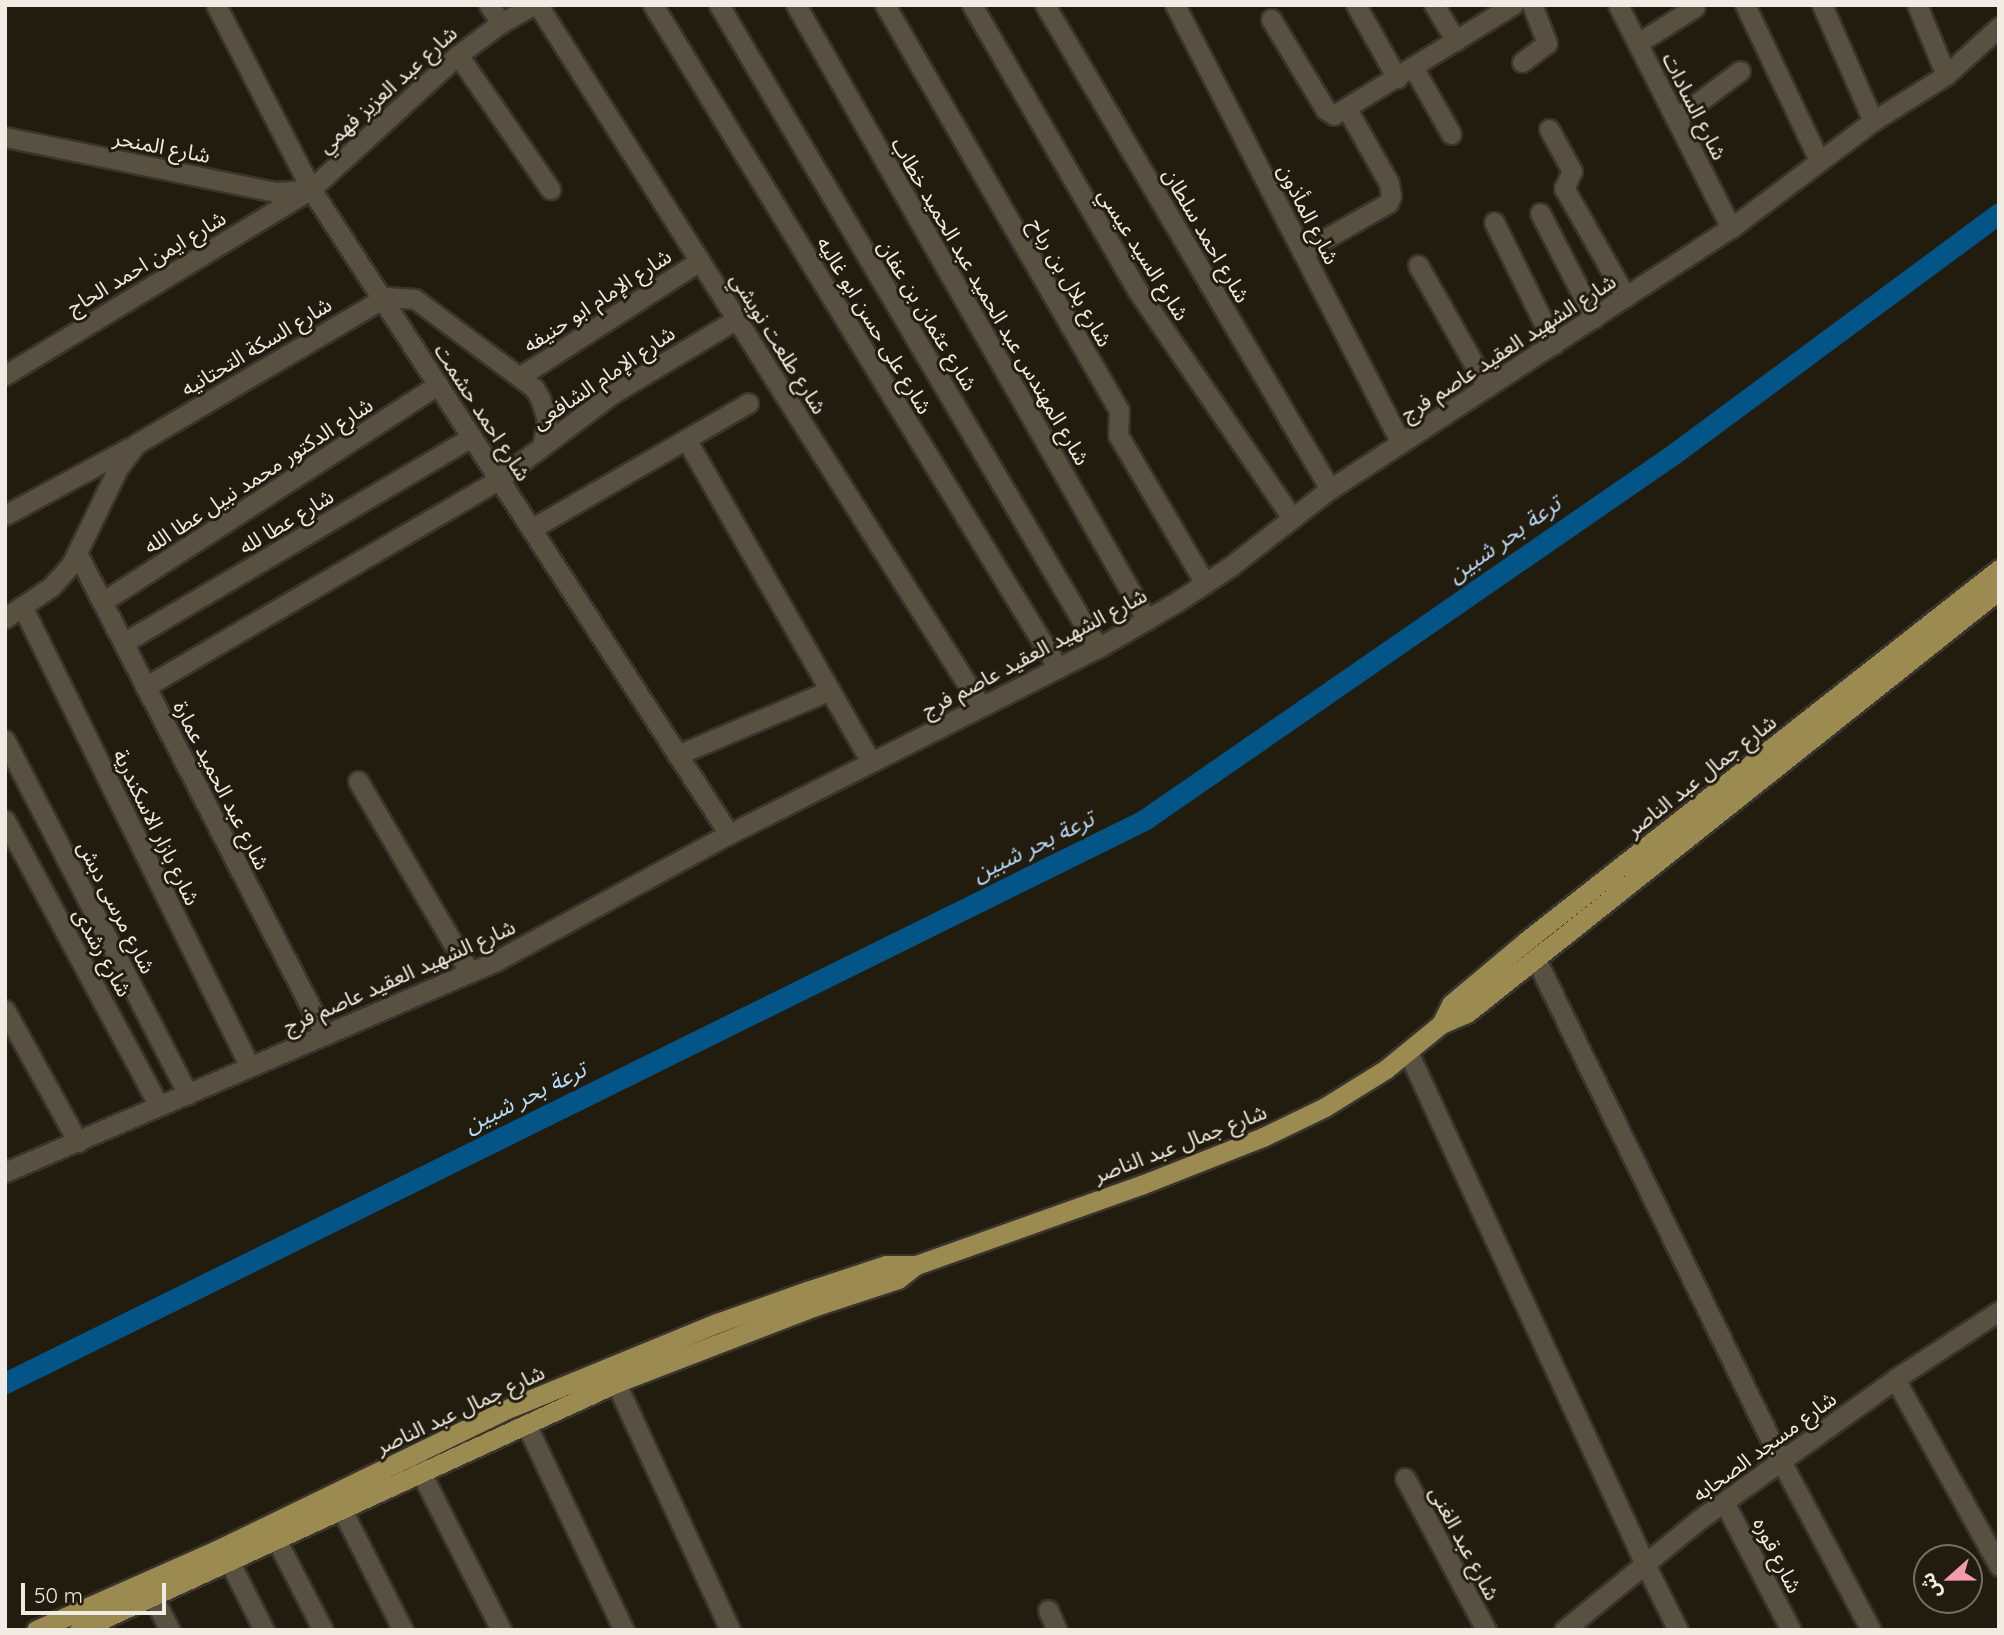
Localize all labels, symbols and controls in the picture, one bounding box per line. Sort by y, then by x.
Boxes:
street label: شارع عبد العزيز فهمي [312,20,462,158]
street label: شارع السادات [1657,48,1733,164]
street label: شارع المنحر [111,124,213,168]
street label: شارع المهندس عبد الحميد عبد الحميد خطاب [886,133,1096,469]
street label: شارع المأذون [1273,160,1345,268]
street label: شارع احمد سلطان [1158,163,1256,307]
street label: شارع السيد عيسي [1093,183,1195,325]
street label: شارع ايمن احمد الحاج [62,205,230,319]
street label: شارع بلال بن رباح [1024,213,1118,351]
street label: شارع على حسن ابو غاليه [812,232,938,418]
street label: شارع عثمان بن عفان [873,235,983,395]
street label: شارع الإمام ابو حنيفه [518,243,676,357]
street label: شارع طلعت نويشي [725,268,833,418]
street label: شارع الشهيد العقيد عاصم فرج [1396,268,1620,426]
street label: شارع السكة التحتانيه [176,291,336,401]
street label: شارع الإمام الشافعى [527,320,679,434]
street label: شارع احمد حشمت [429,339,537,485]
street label: شارع الدكتور محمد نبيل عطا الله [139,392,377,558]
street label: شارع عطا لله [234,483,338,559]
water label: ترعة بحر شبين [1442,490,1566,588]
street label: شارع الشهيد العقيد عاصم فرج [917,582,1151,722]
street label: شارع عبد الحميد عمارة [169,696,275,874]
street label: شارع جمال عبد الناصر [1621,709,1781,841]
street label: شارع بازار الاسكندرية [108,745,206,909]
water label: ترعة بحر شبين [968,805,1098,887]
street label: شارع مرسى دبش [73,837,161,977]
street label: شارع رشدى [68,903,138,1001]
street label: شارع الشهيد العقيد عاصم فرج [279,913,519,1039]
water label: ترعة بحر شبين [460,1056,590,1138]
street label: شارع جمال عبد الناصر [1090,1098,1270,1188]
street label: شارع جمال عبد الناصر [372,1359,548,1459]
street label: شارع مسجد الصحابه [1687,1385,1841,1507]
street label: شارع عبد الغنى [1424,1482,1506,1604]
street label: شارع قوره [1748,1513,1808,1597]
north arrow [1913,1544,1983,1614]
scale bar [24,1568,170,1612]
text: ش [1914,1569,1946,1602]
text: 50 m [34,1582,83,1608]

